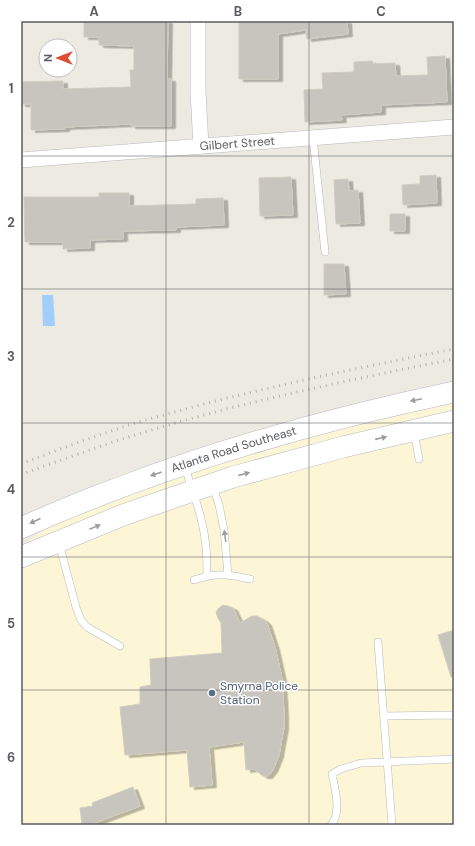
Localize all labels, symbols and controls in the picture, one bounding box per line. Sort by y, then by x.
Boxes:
text: A [89,3,99,20]
text: B [234,3,242,20]
text: C [376,3,386,20]
north arrow [38,38,78,78]
text: N [41,54,55,62]
text: 1 [9,80,13,97]
street label: Gilbert Street [199,133,276,154]
text: 2 [7,214,15,231]
text: 3 [7,348,15,365]
one-way arrow [410,398,422,404]
street label: Atlanta Road Southeast [169,422,298,476]
one-way arrow [375,434,387,440]
one-way arrow [238,471,250,477]
one-way arrow [150,472,162,478]
text: 4 [7,481,15,498]
one-way arrow [29,519,41,525]
one-way arrow [89,523,101,529]
one-way arrow [222,530,228,542]
text: 5 [7,615,15,632]
place label: Smyrna Police Station [220,678,298,708]
marker: Smyrna Police Station [207,688,217,698]
text: 6 [7,749,15,766]

